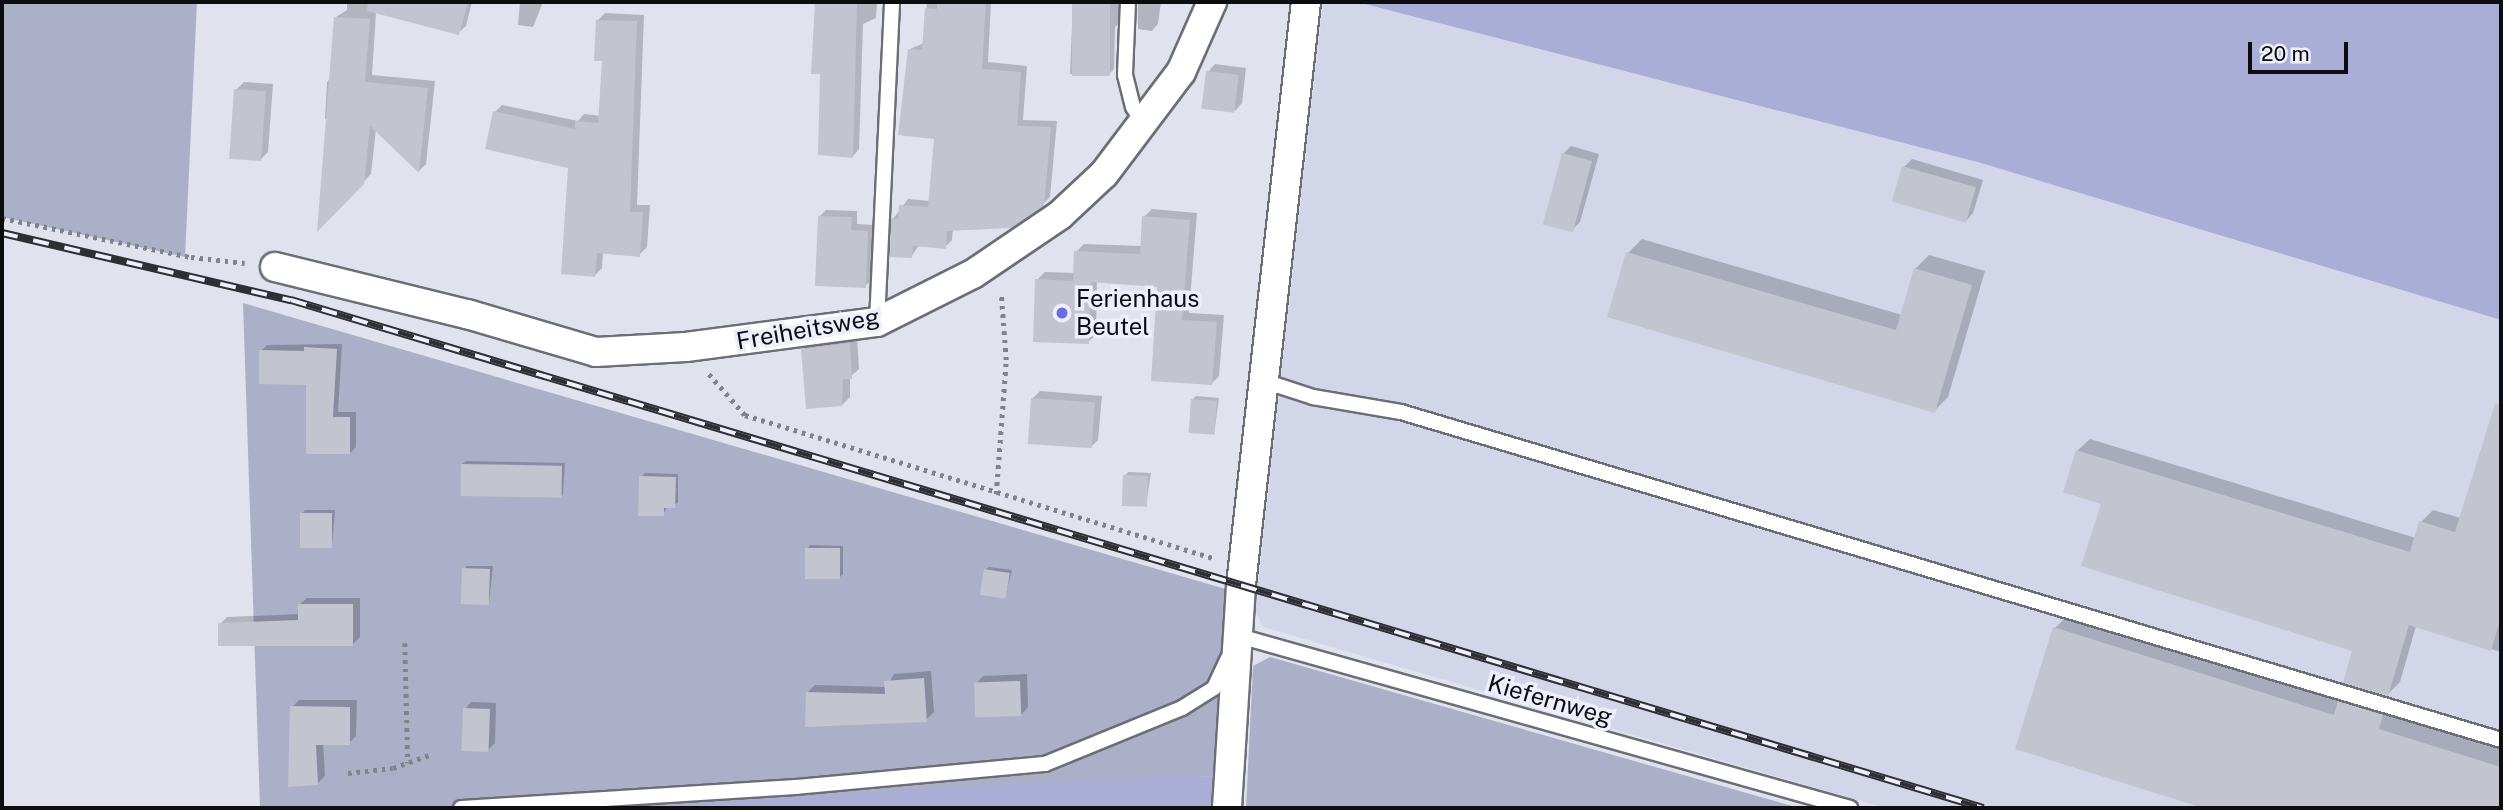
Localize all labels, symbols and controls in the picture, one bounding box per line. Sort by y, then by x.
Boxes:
scale bar [2251,28,2351,72]
text: 20 m [2261,41,2310,66]
place label: Ferienhaus Beutel [1076,285,1199,341]
street label: Freiheitsweg [734,302,882,356]
marker: Ferienhaus Beutel [1054,305,1070,321]
street label: Kiefernweg [1484,668,1616,732]

